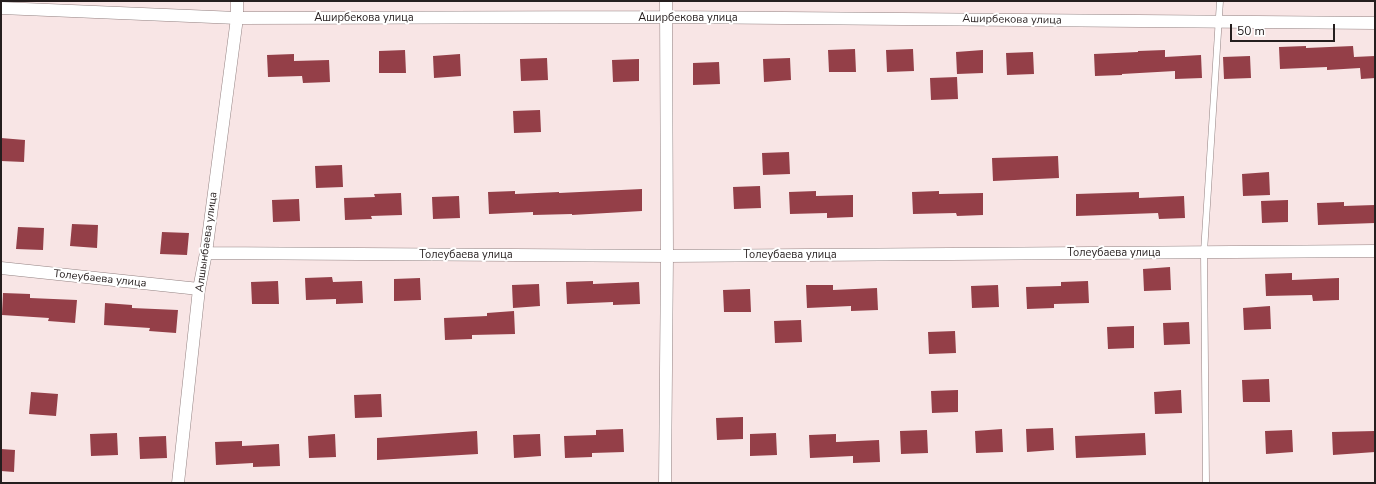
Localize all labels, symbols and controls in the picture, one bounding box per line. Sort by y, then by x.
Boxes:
street label: Аширбекова улица [314,11,414,25]
street label: Аширбекова улица [638,11,738,25]
street label: Аширбекова улица [962,13,1062,27]
scale bar [1232,16,1337,42]
text: 50 m [1237,23,1265,39]
street label: Алшынбаева улица [193,191,221,293]
street label: Толеубаева улица [1067,246,1161,260]
street label: Толеубаева улица [419,248,513,262]
street label: Толеубаева улица [743,248,837,262]
street label: Толеубаева улица [53,268,147,290]

